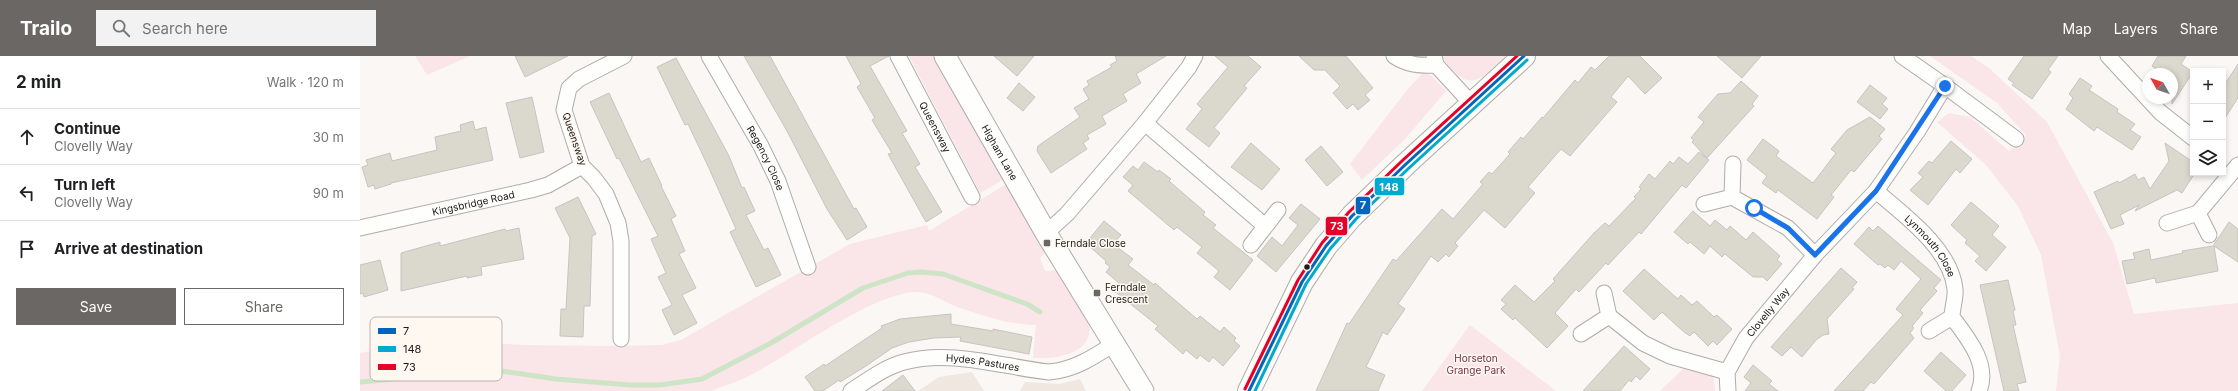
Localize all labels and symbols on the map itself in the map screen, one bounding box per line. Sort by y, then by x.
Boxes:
north arrow [2142,68,2178,104]
route end [1936,77,1954,95]
street label: Queensway [917,99,954,155]
street label: Queensway [560,111,590,168]
street label: Higham Lane [979,122,1021,183]
street label: Regency Close [745,124,787,192]
line badge: 148 [1374,177,1405,196]
text: 148 [1379,180,1399,194]
street label: Kingsbridge Road [431,188,516,218]
line badge: 7 [1355,196,1371,215]
text: 7 [1360,198,1366,212]
route start [1745,199,1763,217]
street label: Lynmouth Close [1902,212,1958,279]
line badge: 73 [1325,216,1348,236]
text: 73 [1330,219,1344,233]
place label: Ferndale Close [1055,237,1126,249]
marker: Ferndale Close [1042,238,1052,248]
unlabelled marker [1302,262,1312,272]
place label: Ferndale Crescent [1105,281,1148,305]
street label: Clovelly Way [1744,284,1792,339]
marker: Ferndale Crescent [1092,288,1102,298]
legend [370,317,502,381]
text: 7 [403,324,409,338]
text: 148 [403,342,422,356]
street label: Hydes Pastures [946,351,1020,374]
park label: Horseton Grange Park [1447,352,1506,376]
text: 73 [403,360,416,374]

